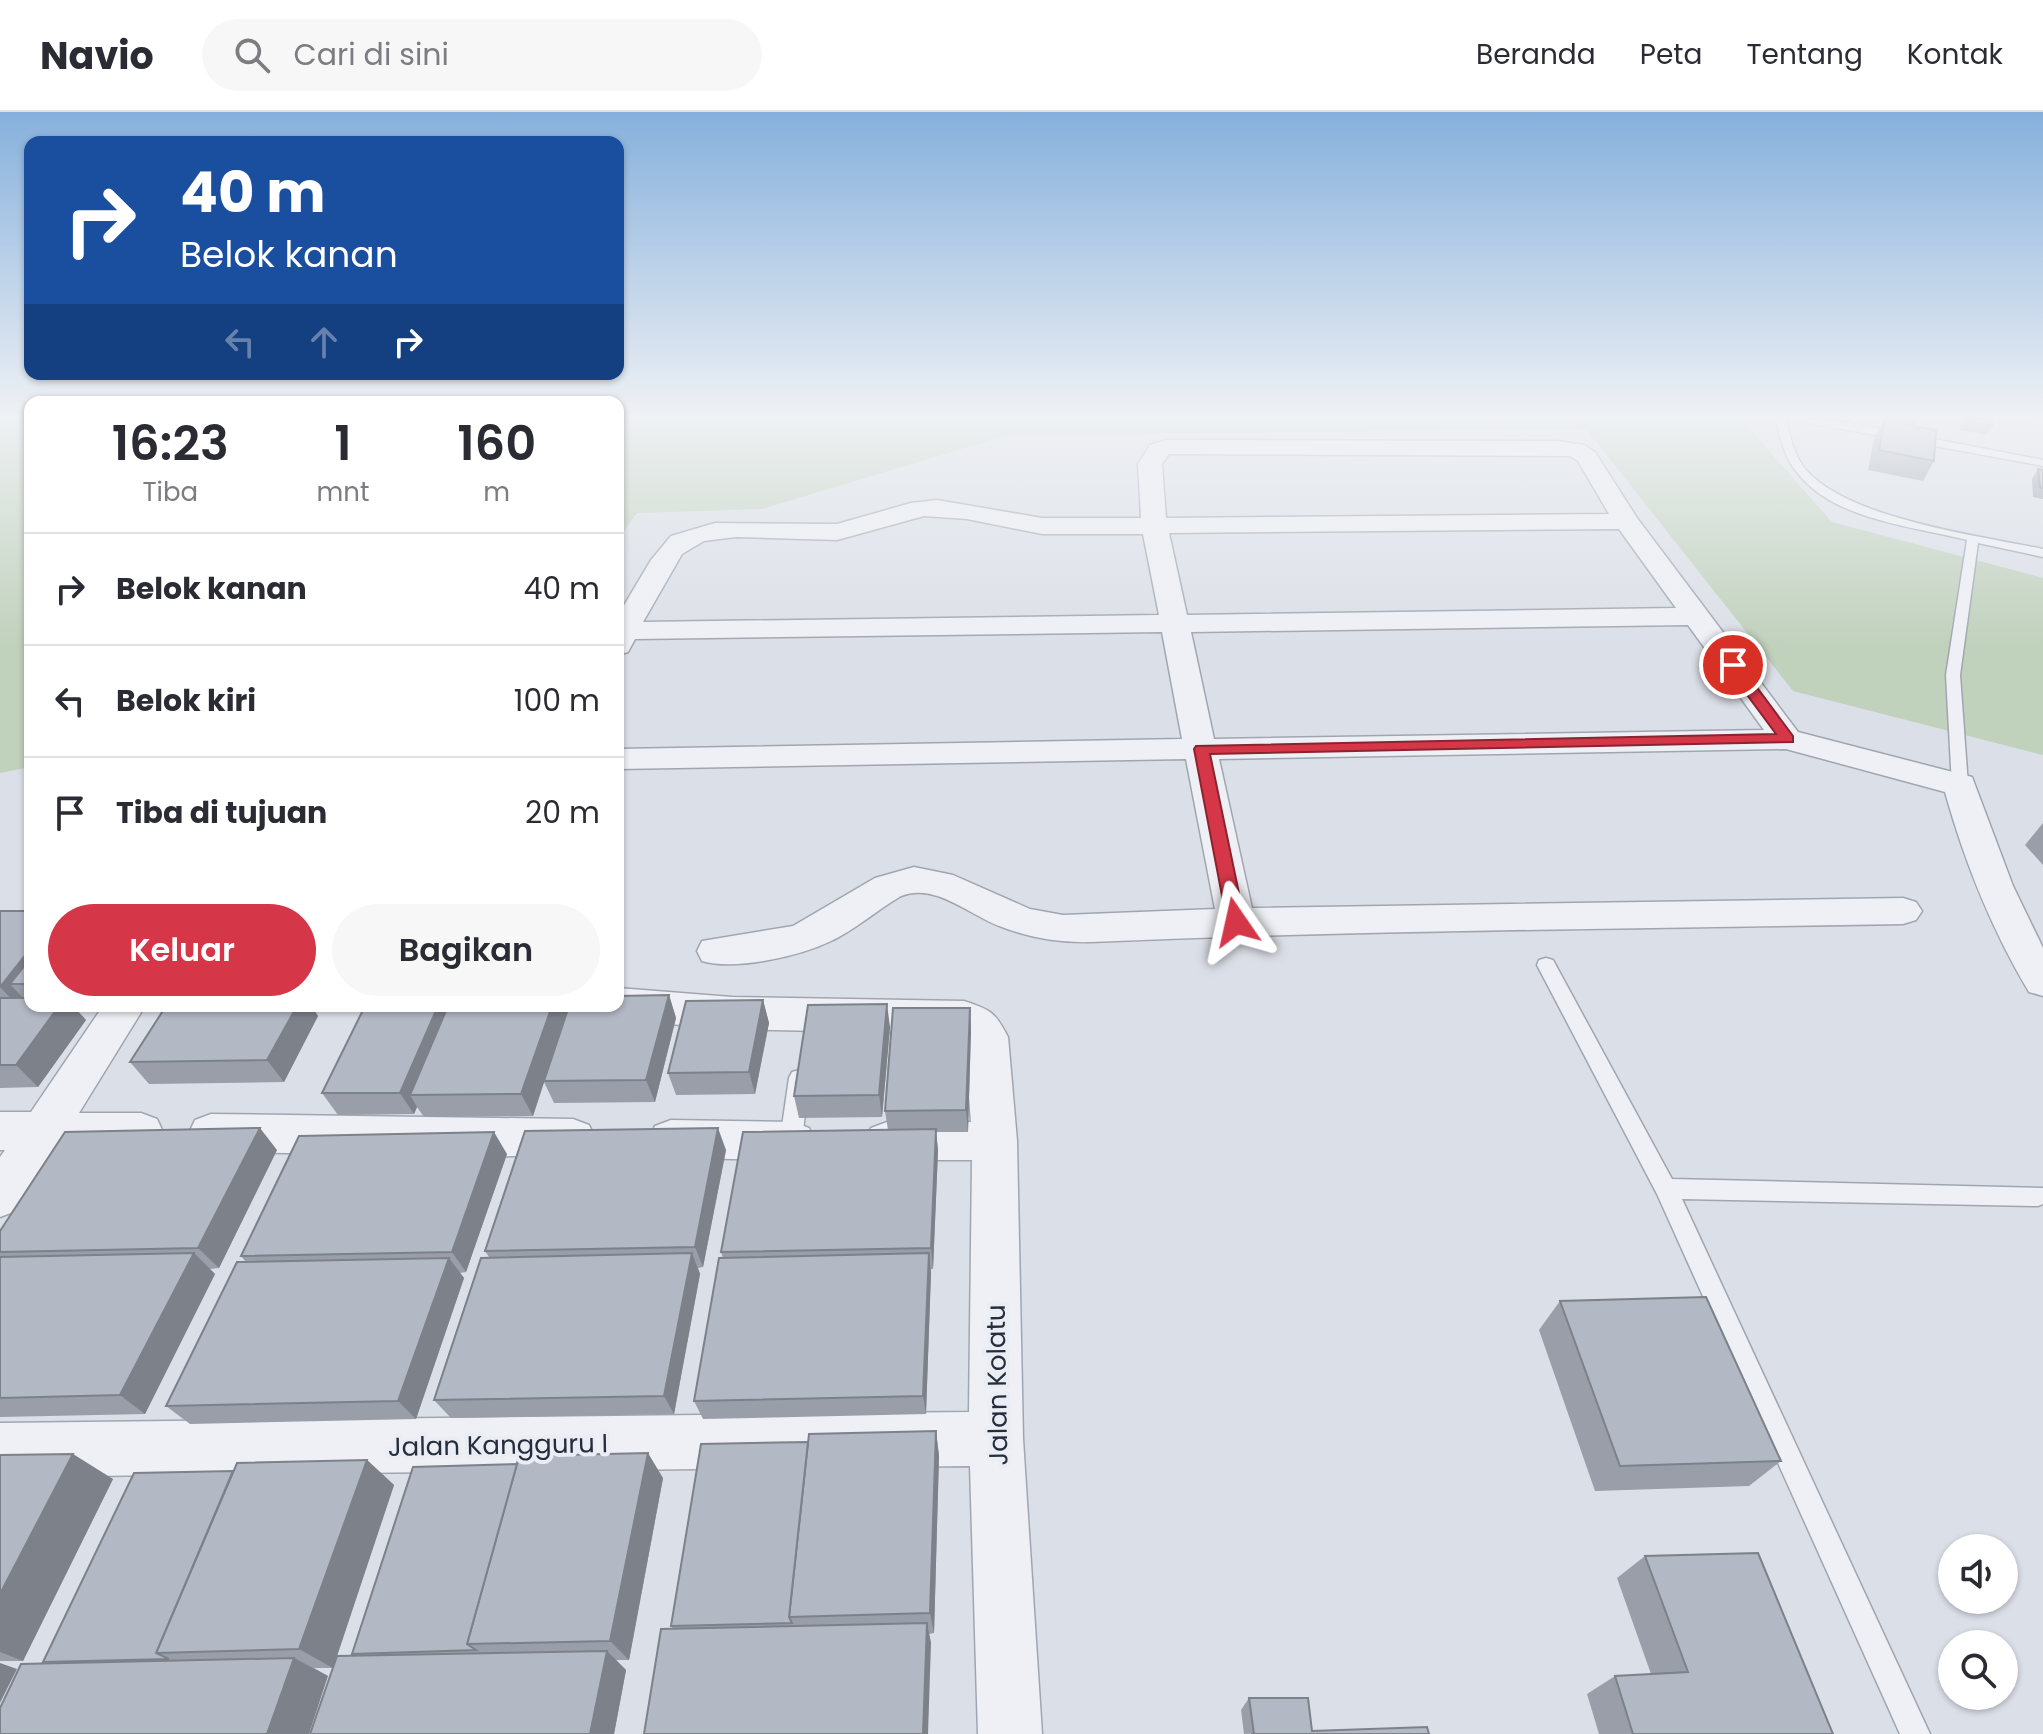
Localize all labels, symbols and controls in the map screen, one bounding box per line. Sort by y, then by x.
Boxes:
search box [202,19,762,91]
text: Navio [40,29,154,82]
icon: search [230,33,274,77]
text: Cari di sini [294,33,449,76]
text: Beranda [1476,35,1596,74]
text: Peta [1640,35,1702,74]
text: Tentang [1746,35,1863,74]
text: Kontak [1907,35,2003,74]
text: 40 m [180,153,326,232]
icon: right [48,168,152,272]
text: Belok kanan [180,229,398,280]
icon: left [218,320,262,364]
icon: ahead [302,320,346,364]
icon: right [386,320,430,364]
text: 16:23 [112,410,229,477]
text: 1 [334,410,352,477]
text: 160 [457,410,536,477]
text: Tiba [142,474,198,510]
text: mnt [317,474,369,510]
text: m [483,474,510,510]
icon: right [48,567,92,611]
text: Belok kanan [116,567,307,610]
text: 40 m [523,567,600,610]
pin [1699,631,1767,699]
icon: arrive [1711,643,1755,687]
icon: left [48,679,92,723]
text: Belok kiri [116,679,256,722]
text: 100 m [514,679,600,722]
icon: arrive [48,791,92,835]
text: Tiba di tujuan [116,791,327,834]
text: 20 m [525,791,600,834]
position arrow [1194,880,1278,964]
button: Keluar [48,904,316,996]
button: Bagikan [332,904,600,996]
street label: Jalan Kolatu [978,1304,1016,1466]
street label: Jalan Kangguru I [388,1425,608,1465]
map controls [1938,1534,2018,1710]
button: sound [1938,1534,2018,1614]
button: search [1938,1630,2018,1710]

